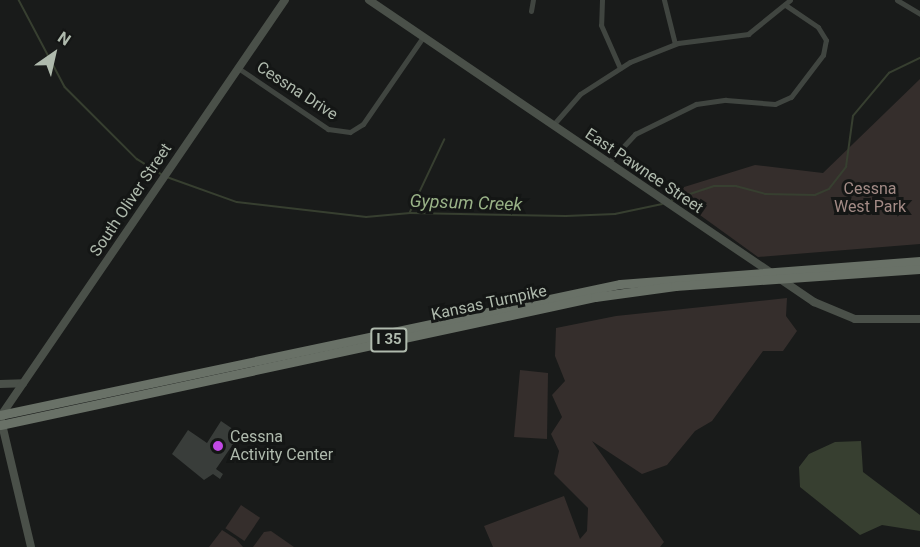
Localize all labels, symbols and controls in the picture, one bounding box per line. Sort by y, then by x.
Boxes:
north arrow [24,24,84,84]
text: N [54,28,74,50]
street label: Cessna Drive [253,58,341,124]
street label: East Pawnee Street [581,124,707,218]
street label: South Oliver Street [86,140,176,260]
park label: Cessna West Park [834,179,906,217]
water label: Gypsum Creek [409,190,523,216]
street label: Kansas Turnpike [429,281,549,325]
road number: I 35 [370,328,408,352]
place label: Cessna Activity Center [230,427,333,465]
marker: Cessna Activity Center [211,439,225,453]

